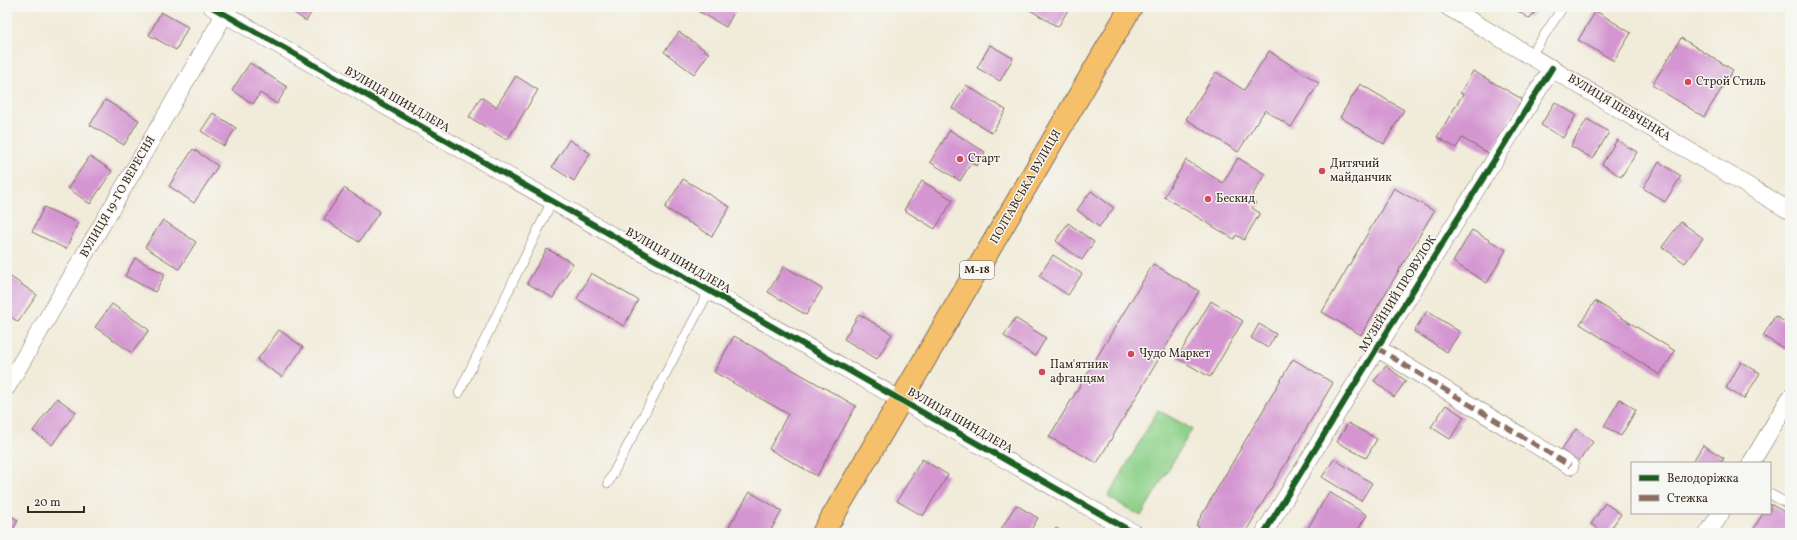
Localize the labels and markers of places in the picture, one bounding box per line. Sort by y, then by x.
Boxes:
place label: Строй Стиль [1696,74,1766,90]
marker: Строй Стиль [1683,77,1693,87]
place label: Старт [968,151,1000,167]
marker: Старт [955,154,965,164]
place label: Дитячий майданчик [1330,156,1392,186]
marker: Дитячий майданчик [1317,166,1327,176]
place label: Бескид [1216,191,1255,207]
marker: Бескид [1203,194,1213,204]
place label: Чудо Маркет [1139,346,1210,362]
marker: Чудо Маркет [1126,349,1136,359]
place label: Пам'ятник афганцям [1050,357,1109,387]
marker: Пам'ятник афганцям [1037,367,1047,377]

